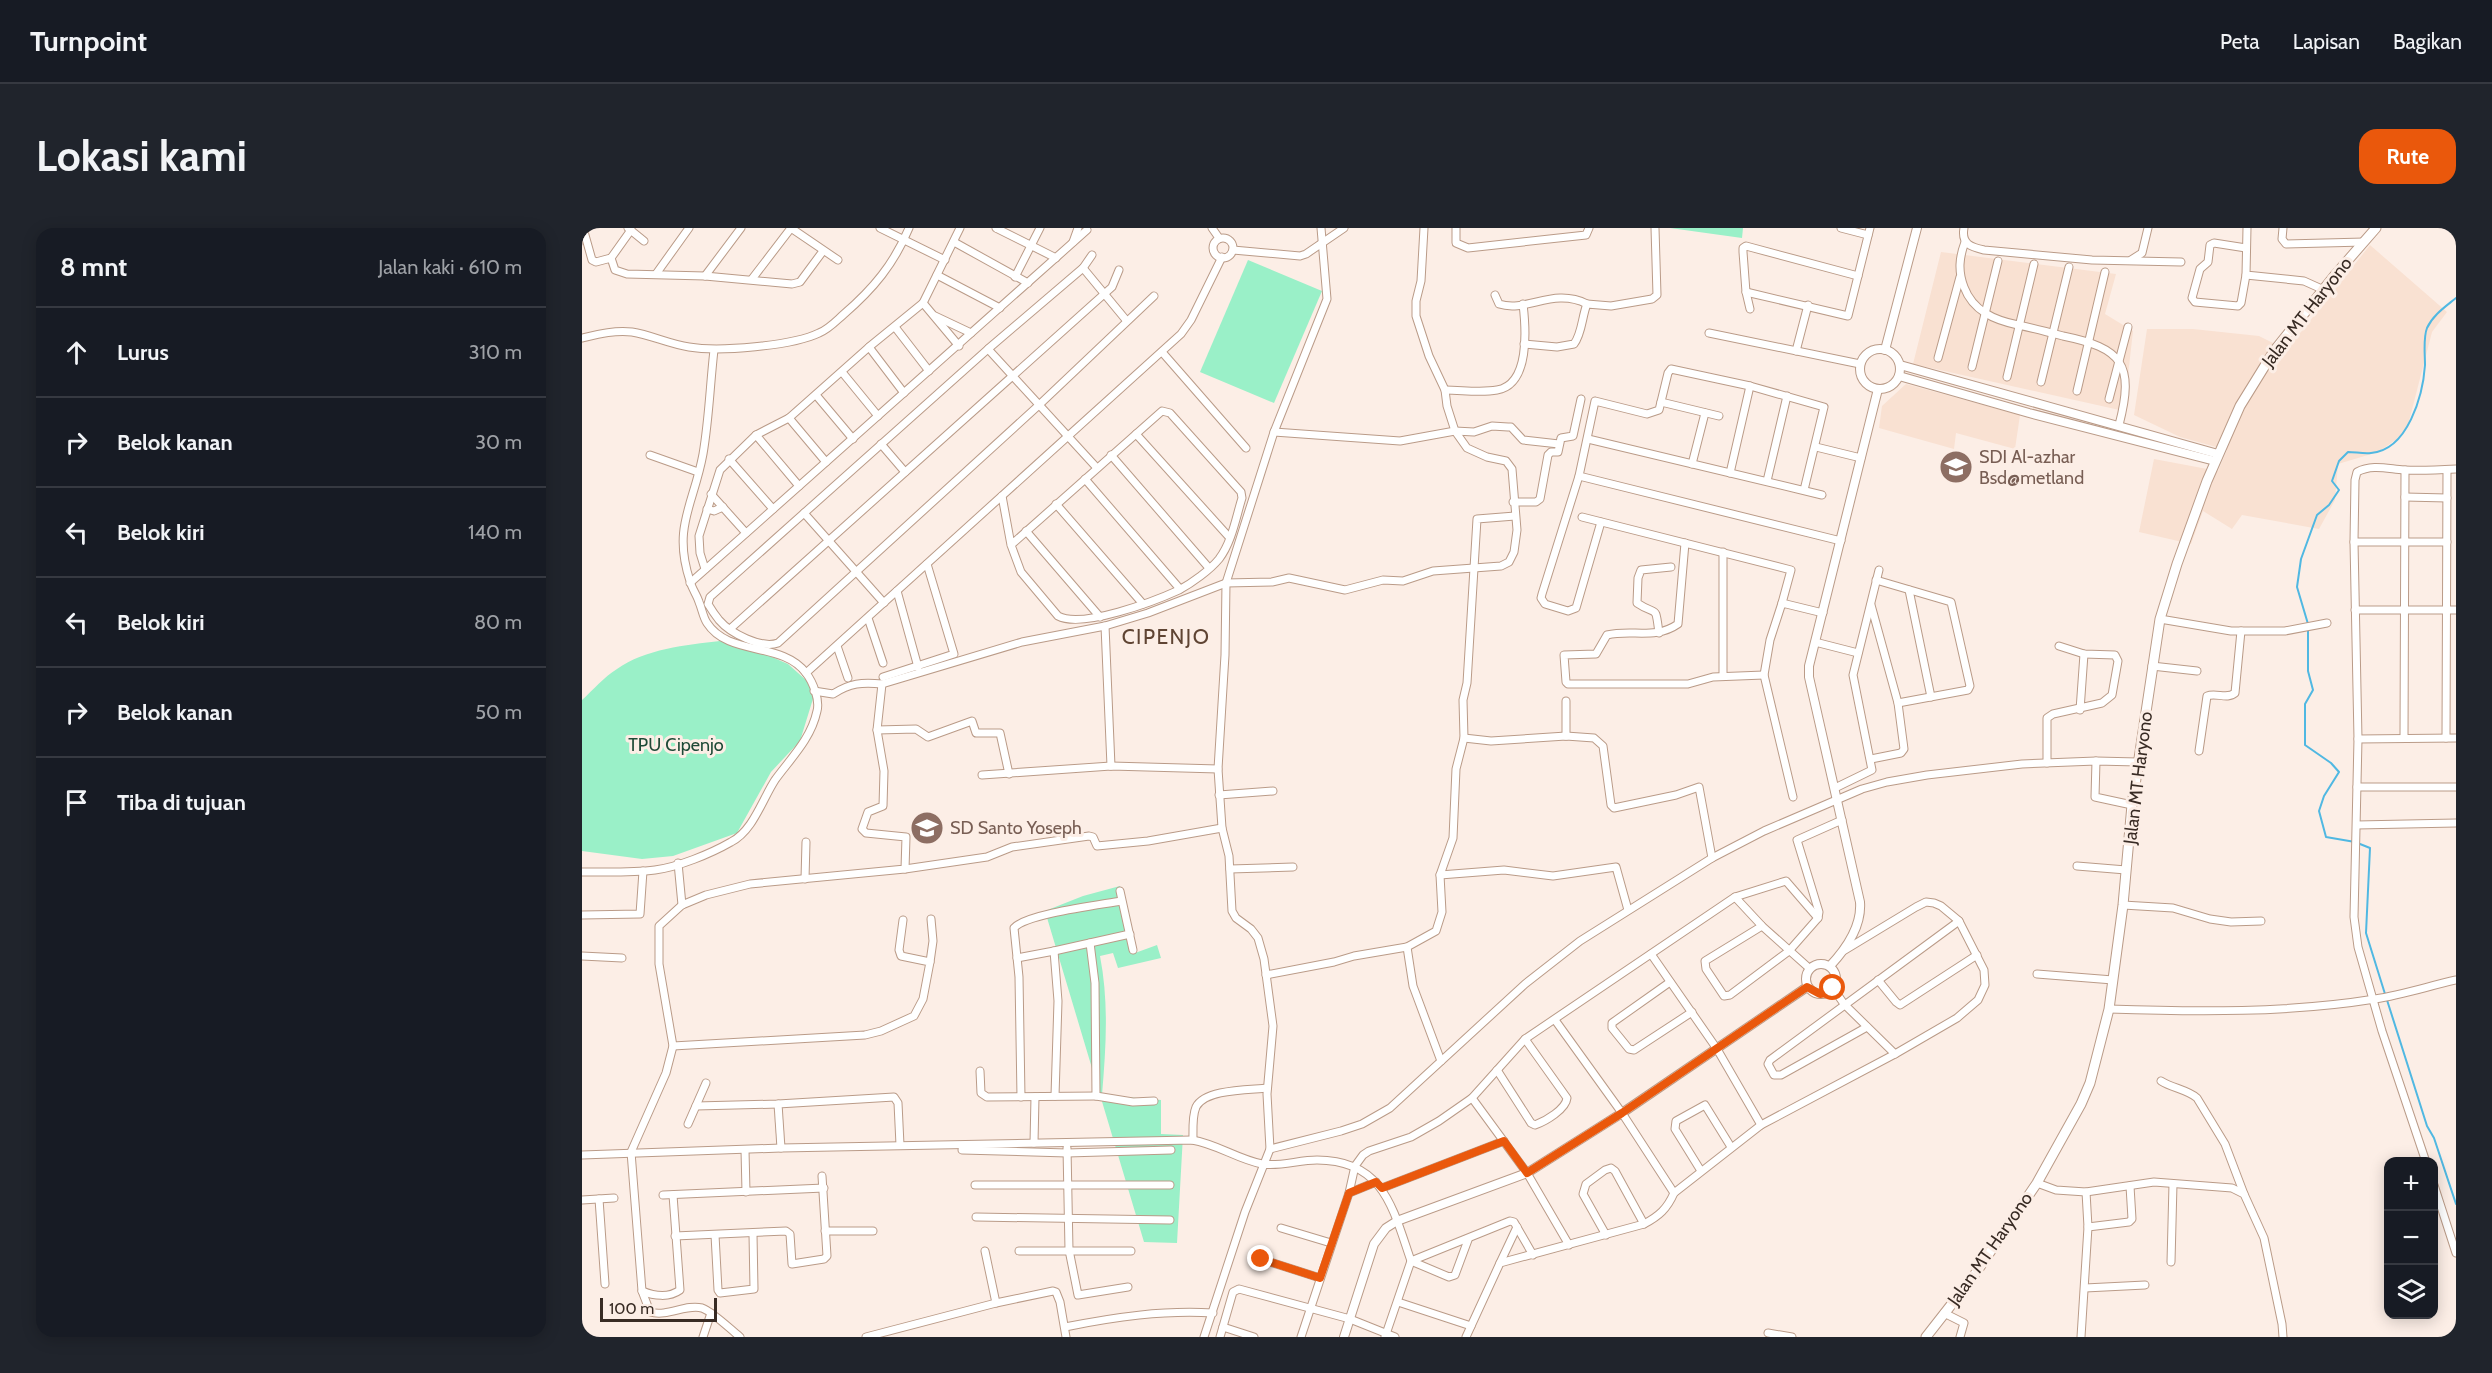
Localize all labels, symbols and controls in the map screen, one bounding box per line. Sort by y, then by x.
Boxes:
text: Turnpoint [30,24,147,58]
text: Peta [2220,29,2260,54]
text: Lapisan [2293,29,2360,54]
text: Bagikan [2393,29,2462,54]
button: Rute [2359,129,2456,184]
text: Lokasi kami [36,130,247,182]
text: 8 mnt [60,251,127,283]
street label: Jalan MT Haryono [2257,253,2357,372]
text: Jalan kaki · 610 m [378,255,522,279]
icon: ahead [60,336,93,369]
text: Lurus [117,339,169,366]
text: 310 m [469,340,522,364]
icon: right [60,426,93,459]
text: Belok kanan [117,429,233,456]
text: 30 m [475,430,522,454]
place label: SDI Al-azhar Bsd@metland [1979,446,2084,489]
school or university icon: SDI Al-azhar Bsd@metland [1938,449,1974,485]
icon: left [60,516,93,549]
text: Belok kiri [117,519,204,546]
text: 140 m [468,520,522,544]
icon: left [60,606,93,639]
text: Belok kiri [117,609,204,636]
text: 80 m [474,610,522,634]
district label: CIPENJO [1122,624,1210,649]
icon: right [60,696,93,729]
text: Belok kanan [117,699,233,726]
text: 50 m [475,700,522,724]
street label: Jalan MT Haryono [2119,710,2157,847]
park label: TPU Cipenjo [628,734,724,756]
icon: arrive [60,786,93,819]
text: Tiba di tujuan [117,789,246,816]
school or university icon: SD Santo Yoseph [909,810,945,846]
place label: SD Santo Yoseph [950,817,1082,839]
route start [1819,974,1845,1000]
map controls [2384,1157,2438,1319]
button: + [2384,1157,2438,1211]
street label: Jalan MT Haryono [1942,1188,2037,1311]
button: − [2384,1211,2438,1265]
route end [1247,1245,1273,1271]
button: layers [2384,1265,2438,1319]
scale bar [600,1295,717,1322]
text: 100 m [609,1299,654,1318]

